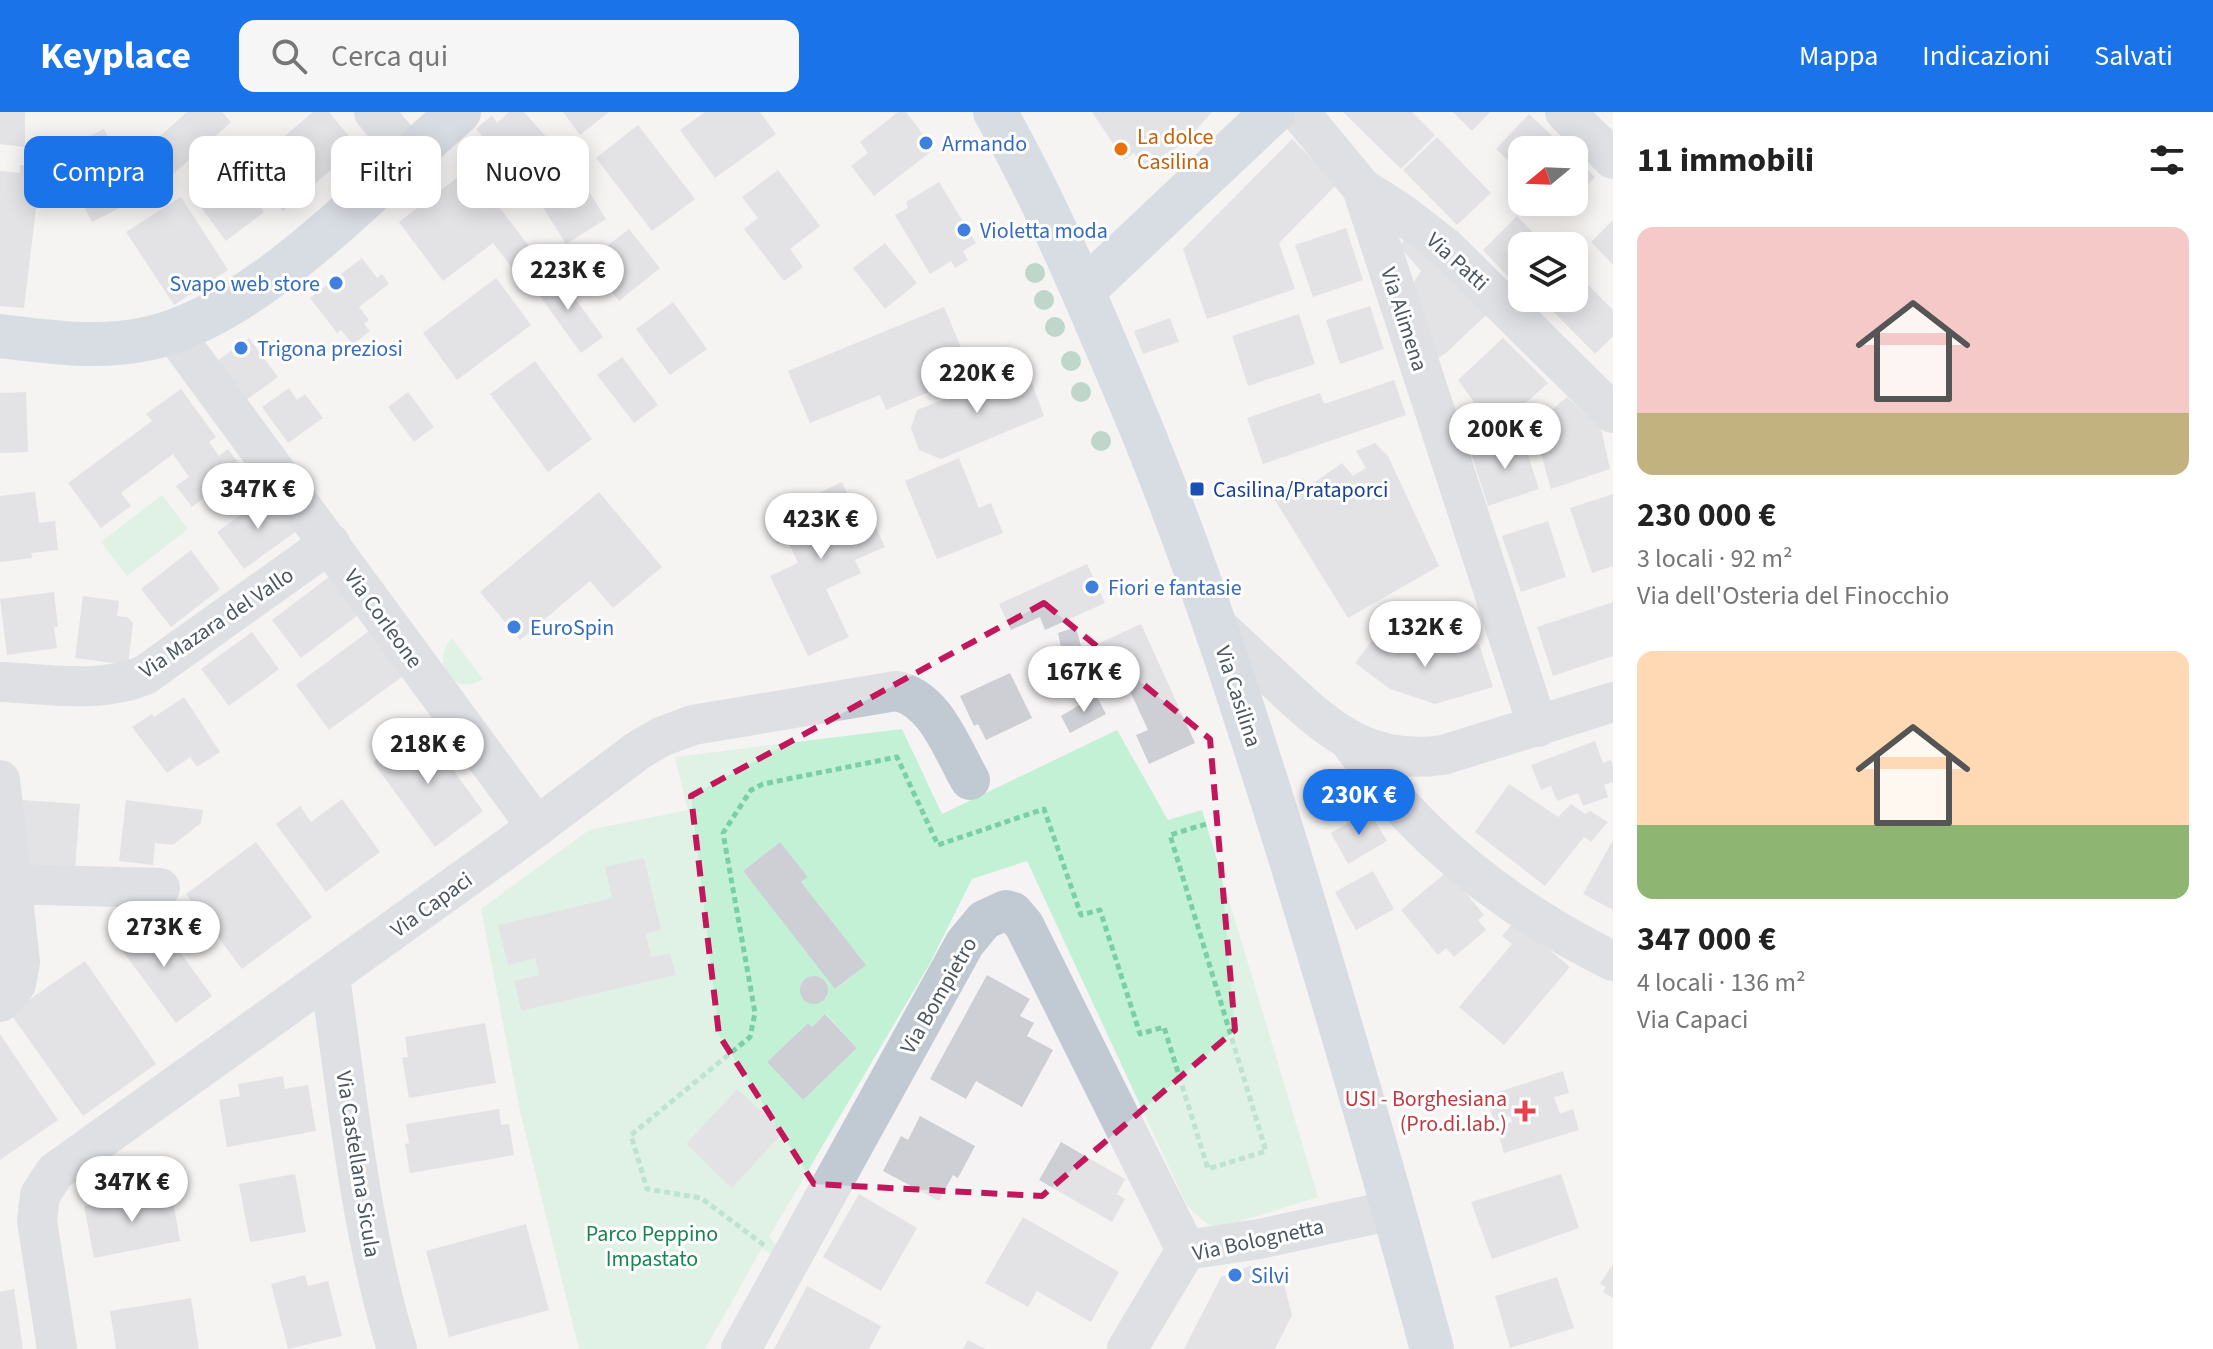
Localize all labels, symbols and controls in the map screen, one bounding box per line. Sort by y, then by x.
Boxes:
search box [239,20,799,92]
text: Keyplace [40,29,191,83]
icon: search [267,34,311,78]
text: Cerca qui [331,35,448,78]
text: Mappa [1799,36,1878,76]
text: Indicazioni [1922,36,2050,76]
text: Salvati [2094,36,2173,76]
place label: La dolce Casilina [1137,121,1213,178]
place label: Armando [942,128,1027,160]
marker: Armando [917,134,935,152]
chip: Compra [24,136,173,208]
chip: Affitta [189,136,315,208]
chip: Filtri [331,136,441,208]
chip: Nuovo [457,136,589,208]
north arrow [1508,136,1588,216]
map controls [1508,136,1588,312]
text: 11 immobili [1637,136,1814,185]
icon: filters [2145,138,2189,182]
marker: La dolce Casilina [1112,140,1130,158]
place label: Violetta moda [980,215,1108,247]
marker: Violetta moda [955,221,973,239]
street label: Via Patti [1419,225,1496,299]
button: layers [1508,232,1588,312]
pin: 223K € [503,244,633,312]
text: 223K € [530,251,606,288]
street label: Via Alimena [1372,263,1436,375]
place label: Svapo web store [169,268,320,300]
marker: Svapo web store [327,274,345,292]
icon: home [1841,279,1985,423]
place label: Trigona preziosi [257,333,403,365]
marker: Trigona preziosi [232,339,250,357]
pin: 220K € [912,347,1042,415]
text: 220K € [939,354,1015,391]
pin: 200K € [1440,403,1570,471]
text: 200K € [1467,410,1543,447]
pin: 347K € [193,463,323,531]
text: 347K € [220,470,296,507]
place label: Casilina/Prataporci [1213,474,1389,506]
marker: Casilina/Prataporci [1188,480,1206,498]
text: 230 000 € [1637,491,1776,540]
pin: 423K € [756,493,886,561]
text: 423K € [783,500,859,537]
text: 3 locali · 92 m² [1637,540,1793,577]
street label: Via Mazara del Vallo [133,559,300,686]
street label: Via Corleone [336,562,430,675]
place label: Fiori e fantasie [1108,572,1242,604]
text: Via dell'Osteria del Finocchio [1637,577,1949,614]
marker: Fiori e fantasie [1083,578,1101,596]
pin: 132K € [1360,601,1490,669]
text: 132K € [1387,608,1463,645]
place label: EuroSpin [530,612,614,644]
marker: EuroSpin [505,618,523,636]
street label: Via Casilina [1207,642,1269,751]
pin: 167K € [1019,646,1149,714]
text: 167K € [1046,653,1122,690]
icon: home [1841,703,1985,847]
pin: 218K € [363,718,493,786]
text: 218K € [390,725,466,762]
pin: 230K € [1294,769,1424,837]
text: 230K € [1321,776,1397,813]
street label: Via Capaci [384,864,479,945]
pin: 273K € [99,901,229,969]
text: 273K € [126,908,202,945]
text: 347 000 € [1637,915,1776,964]
street label: Via Bompietro [892,931,985,1060]
text: 4 locali · 136 m² [1637,964,1806,1001]
text: Via Capaci [1637,1001,1748,1038]
street label: Via Castellana Sicula [327,1069,389,1260]
place label: USI - Borghesiana (Pro.di.lab.) [1345,1083,1507,1140]
marker: USI - Borghesiana (Pro.di.lab.) [1514,1100,1536,1122]
pin: 347K € [67,1156,197,1224]
text: 347K € [94,1163,170,1200]
street label: Via Bolognetta [1190,1210,1327,1270]
park label: Parco Peppino Impastato [586,1218,718,1275]
place label: Silvi [1251,1260,1289,1292]
marker: Silvi [1226,1266,1244,1284]

